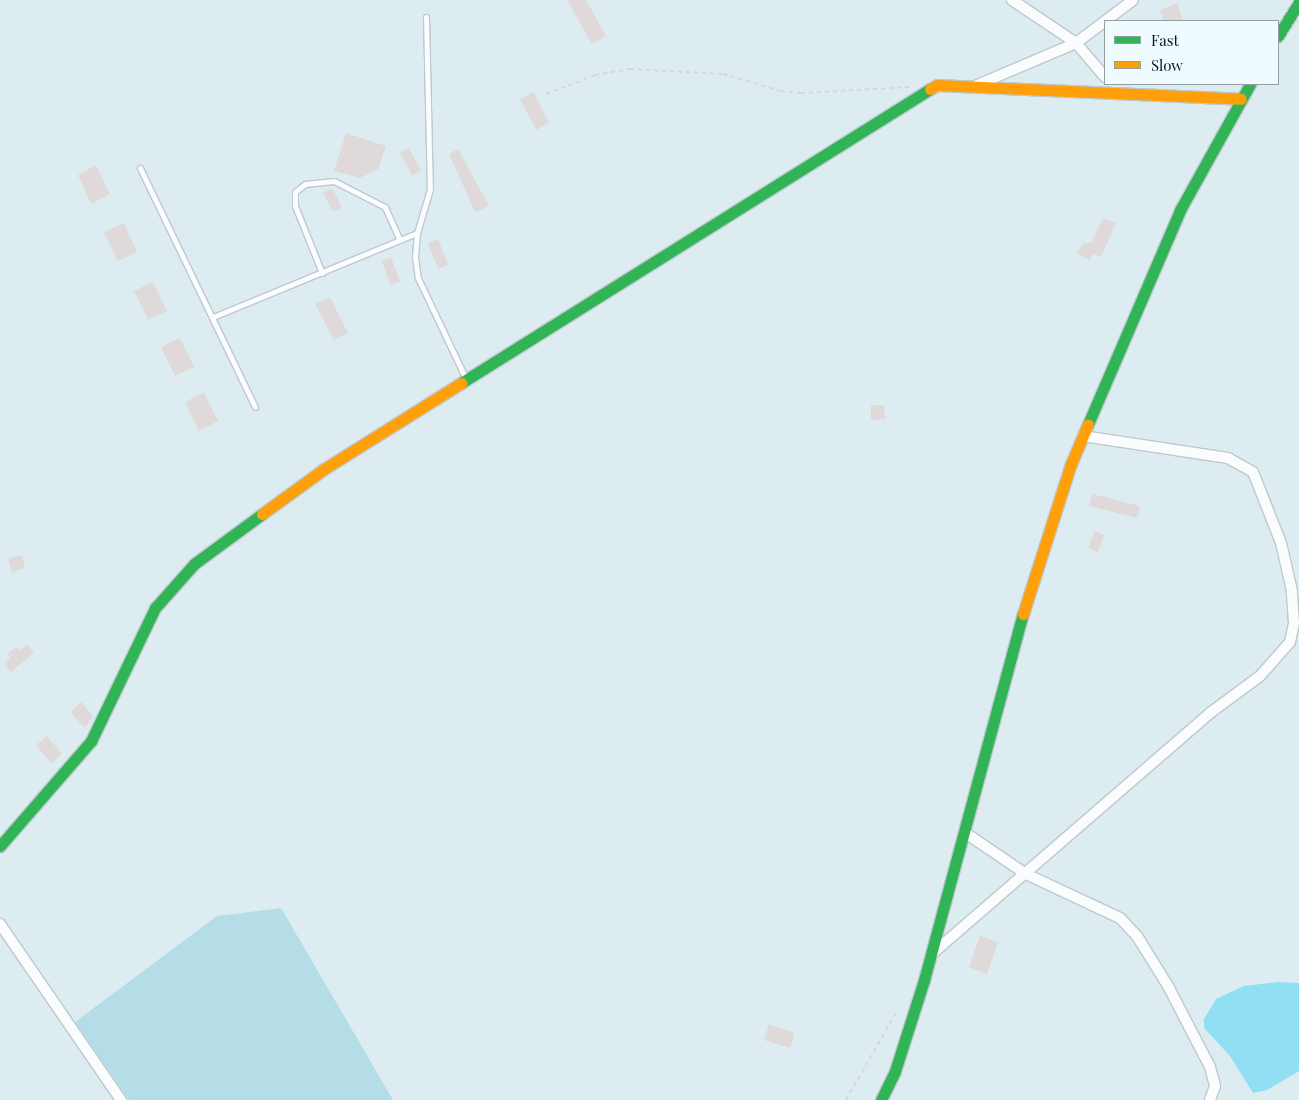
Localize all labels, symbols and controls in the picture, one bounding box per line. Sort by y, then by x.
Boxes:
legend [1104,20,1279,85]
text: Fast [1151,30,1179,50]
text: Slow [1151,55,1183,75]

